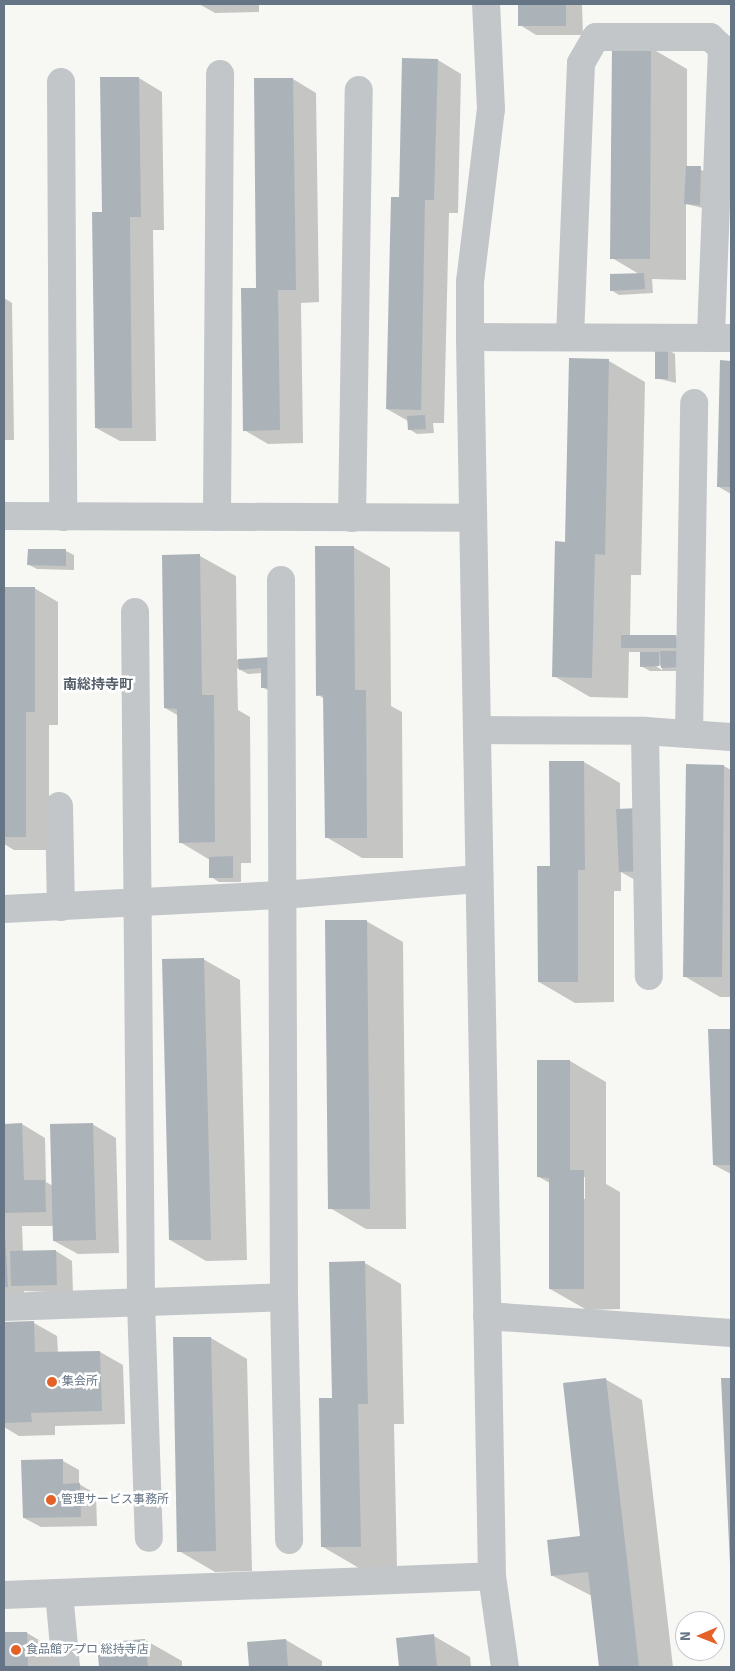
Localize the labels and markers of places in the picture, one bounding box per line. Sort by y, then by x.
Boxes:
place label: 集会所 [62,1375,98,1389]
marker: 集会所 [46,1376,58,1388]
place label: 管理サービス事務所 [61,1493,169,1507]
marker: 管理サービス事務所 [45,1494,57,1506]
place label: 食品館アプロ 総持寺店 [26,1643,149,1657]
marker: 食品館アプロ 総持寺店 [10,1644,22,1656]

